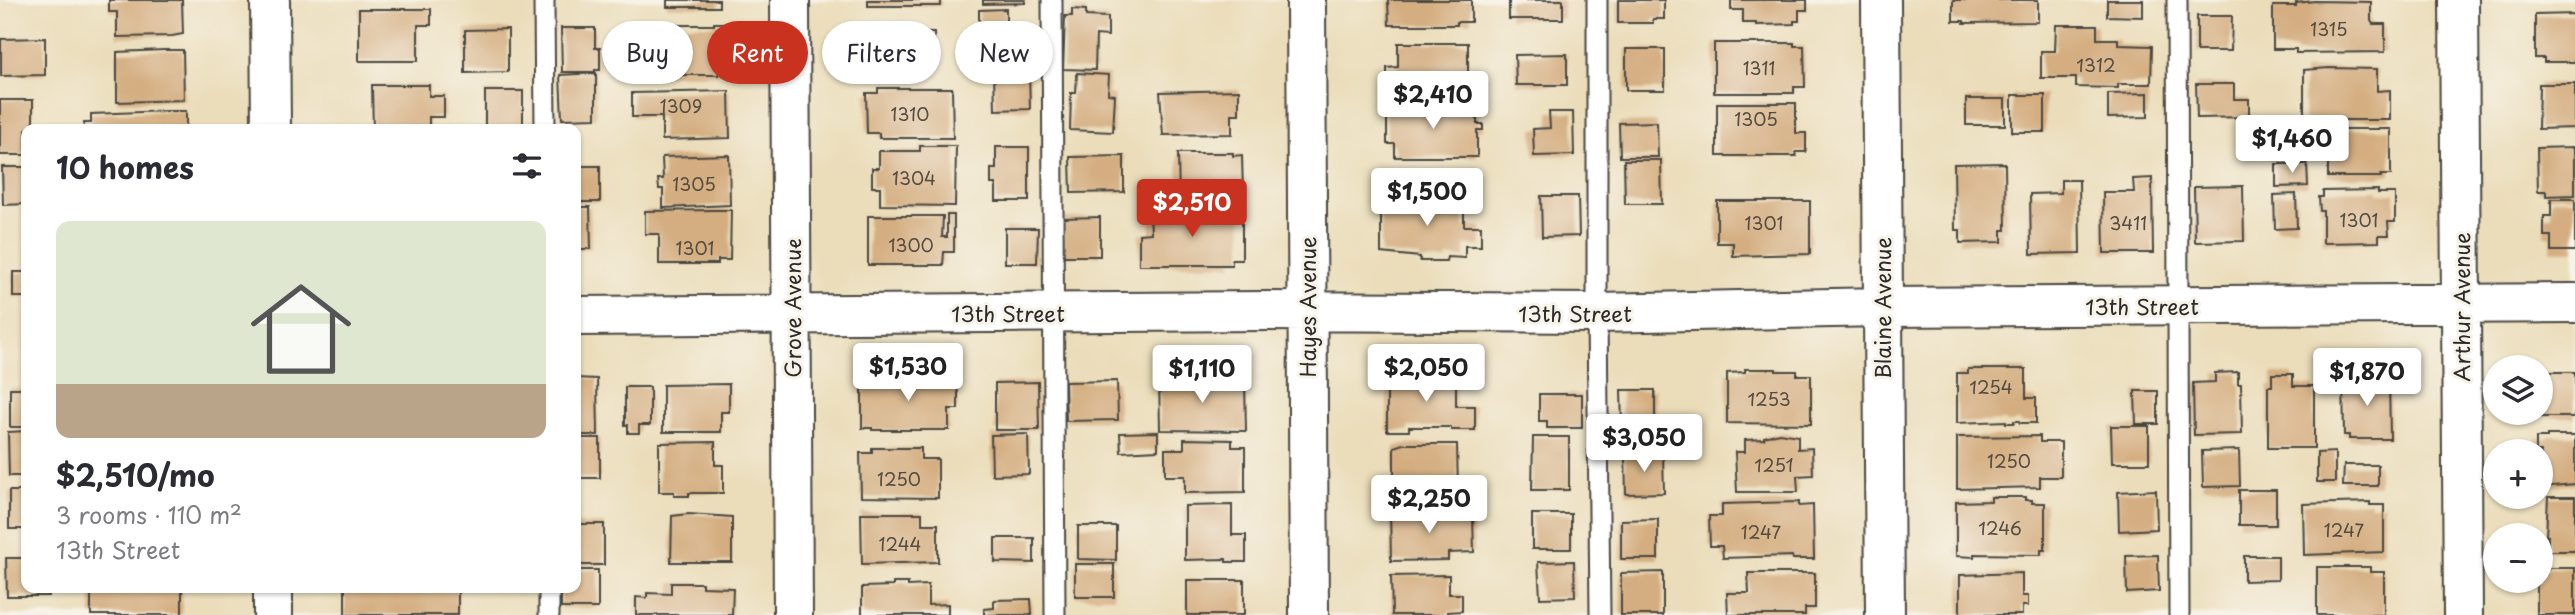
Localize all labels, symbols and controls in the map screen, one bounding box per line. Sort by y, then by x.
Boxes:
house number: 1315 [2310,15,2348,42]
chip: Buy [602,21,693,84]
chip: Rent [707,21,808,84]
chip: Filters [822,21,941,84]
chip: New [955,21,1053,84]
house number: 1312 [2076,51,2116,78]
house number: 1311 [1743,54,1775,81]
pin: $2,410 [1376,72,1490,131]
text: $2,410 [1393,76,1473,111]
house number: 1309 [660,92,702,119]
house number: 1310 [891,100,929,127]
house number: 1305 [1734,105,1778,132]
pin: $1,460 [2235,116,2349,175]
text: $1,460 [2252,120,2332,155]
text: 10 homes [56,144,194,189]
icon: filters [508,147,546,185]
house number: 1304 [892,164,936,191]
pin: $1,500 [1370,168,1484,228]
house number: 1305 [672,170,716,197]
text: $1,500 [1387,173,1467,208]
pin: $2,510 [1135,180,1249,239]
text: $2,510 [1153,184,1231,219]
house number: 1301 [2340,206,2378,233]
house number: 1301 [1745,209,1783,236]
house number: 3411 [2109,209,2147,236]
house number: 1300 [888,231,934,258]
street label: Arthur Avenue [2445,232,2477,382]
house number: 1301 [676,234,714,261]
street label: Hayes Avenue [1291,236,1323,378]
street label: Blaine Avenue [1866,237,1898,379]
street label: Grove Avenue [776,238,808,378]
icon: home [238,266,364,392]
street label: 13th Street [2085,290,2199,322]
street label: 13th Street [951,297,1065,329]
street label: 13th Street [1518,297,1632,329]
pin: $1,530 [851,344,965,403]
pin: $2,050 [1369,344,1483,404]
pin: $1,110 [1145,346,1259,405]
text: $1,530 [869,348,947,383]
pin: $1,870 [2310,348,2424,408]
text: $2,050 [1384,349,1468,384]
text: $1,110 [1169,350,1235,385]
text: $1,870 [2329,353,2405,388]
map controls [2483,355,2553,593]
button: layers [2483,355,2553,425]
house number: 1254 [1969,373,2013,400]
house number: 1253 [1747,385,1791,412]
pin: $3,050 [1587,414,1701,474]
text: $3,050 [1602,419,1686,454]
button: + [2483,439,2553,509]
house number: 1250 [1987,447,2031,474]
house number: 1251 [1754,451,1794,478]
text: $2,510/mo [56,452,215,497]
house number: 1250 [877,465,921,492]
pin: $2,250 [1372,476,1486,535]
text: $2,250 [1387,480,1471,515]
text: 3 rooms · 110 m² [56,497,242,532]
house number: 1246 [1978,514,2022,541]
house number: 1247 [2324,516,2365,543]
house number: 1247 [1741,518,1782,545]
button: − [2483,523,2553,593]
house number: 1244 [878,530,922,557]
text: 13th Street [56,532,180,567]

